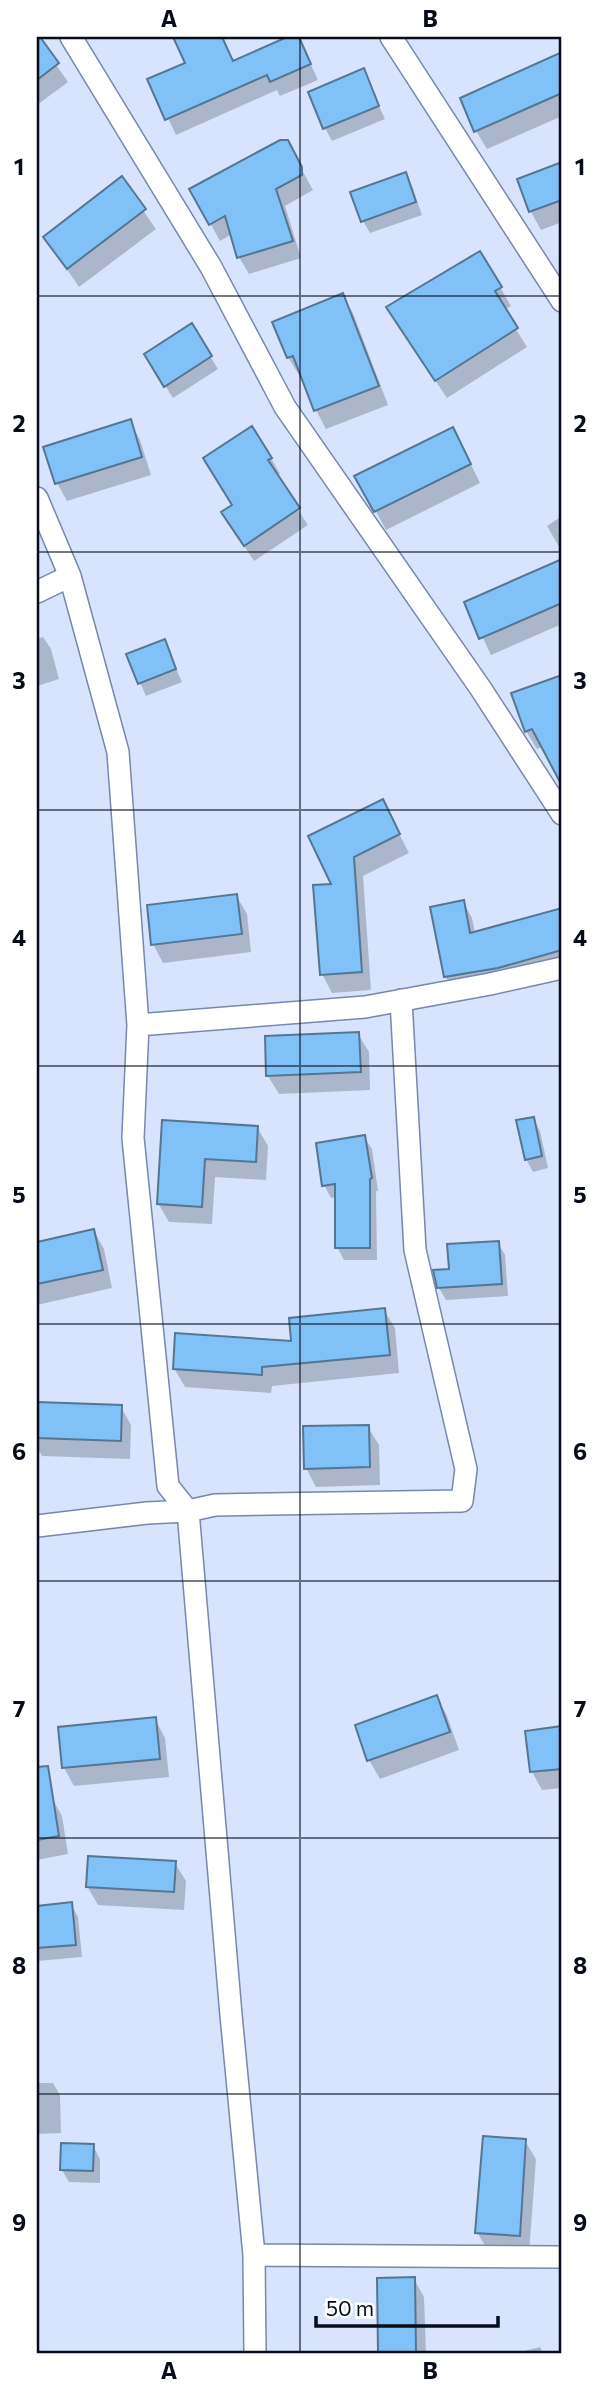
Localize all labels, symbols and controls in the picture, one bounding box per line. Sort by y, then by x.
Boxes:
text: A [161,4,178,32]
text: B [422,4,438,32]
text: 1 [14,152,24,180]
text: 1 [575,152,585,180]
text: 2 [12,409,26,437]
text: 2 [573,409,587,437]
text: 3 [12,666,26,694]
text: 3 [573,666,587,694]
text: 4 [12,923,26,951]
text: 4 [573,923,587,951]
text: 5 [12,1180,26,1208]
text: 5 [573,1180,587,1208]
text: 6 [12,1437,26,1465]
text: 6 [573,1437,587,1465]
text: 7 [13,1694,25,1722]
text: 7 [574,1694,586,1722]
text: 8 [12,1951,26,1979]
text: 8 [573,1951,587,1979]
text: 9 [12,2208,26,2236]
text: 9 [573,2208,587,2236]
scale bar [316,2285,498,2329]
text: 50 m [326,2295,374,2320]
text: A [161,2356,178,2384]
text: B [422,2356,438,2384]

